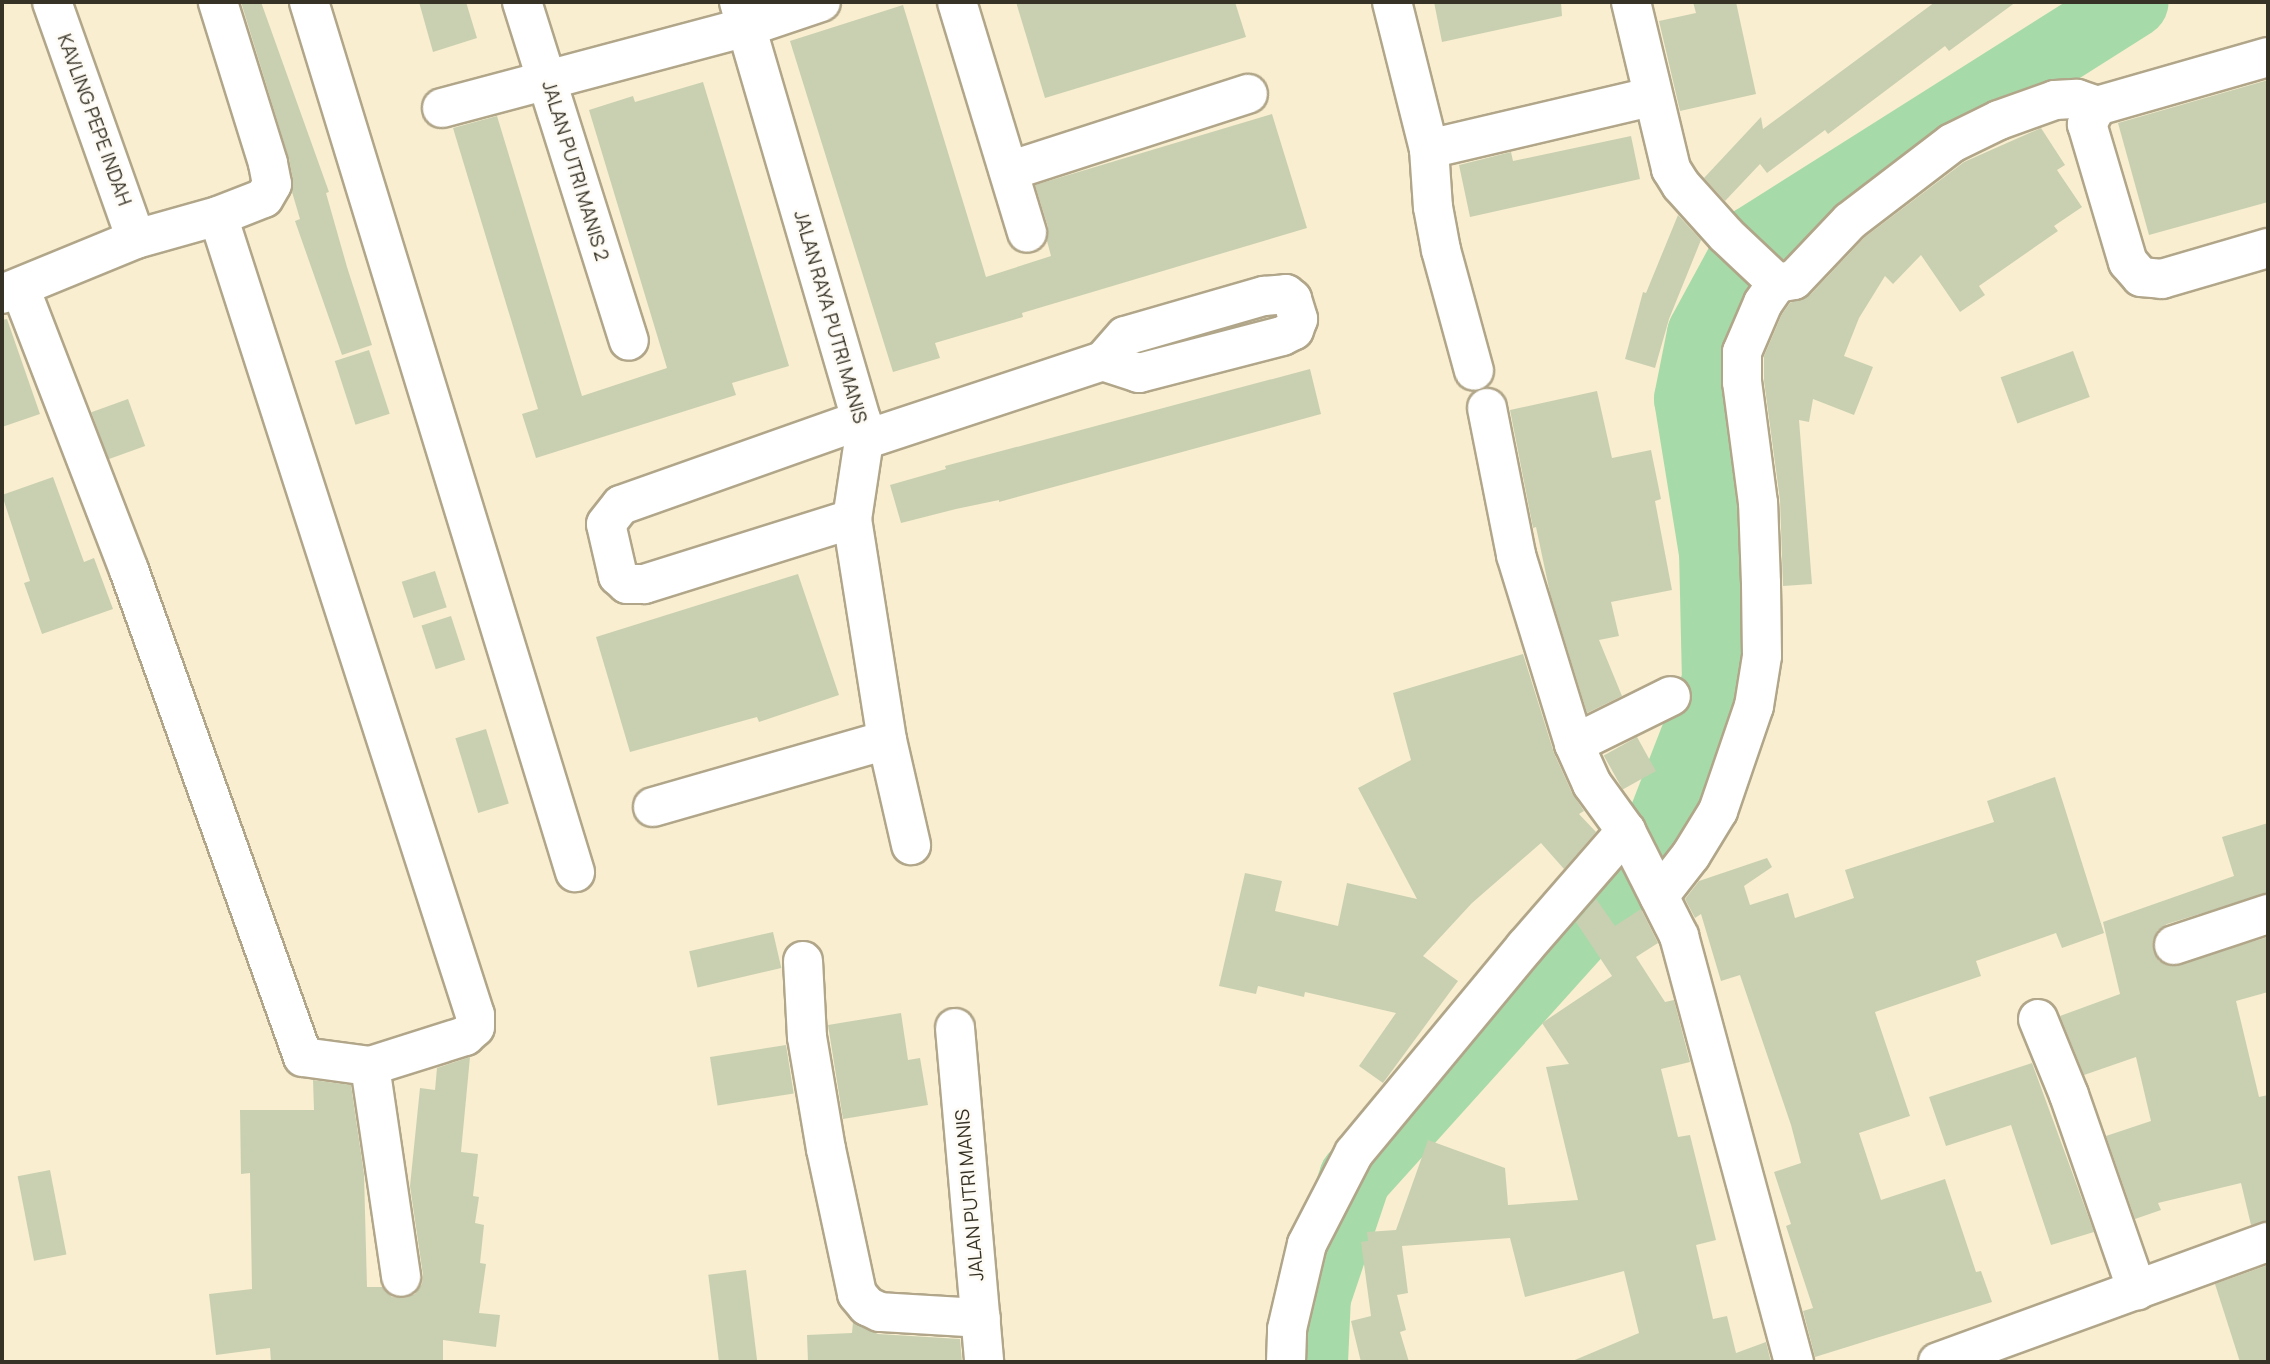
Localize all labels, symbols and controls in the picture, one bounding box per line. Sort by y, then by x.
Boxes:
street label: KAVLING PEPE INDAH [52,31,136,209]
street label: JALAN PUTRI MANIS 2 [537,78,613,264]
street label: JALAN RAYA PUTRI MANIS [789,208,871,426]
street label: JALAN PUTRI MANIS [951,1108,989,1282]

